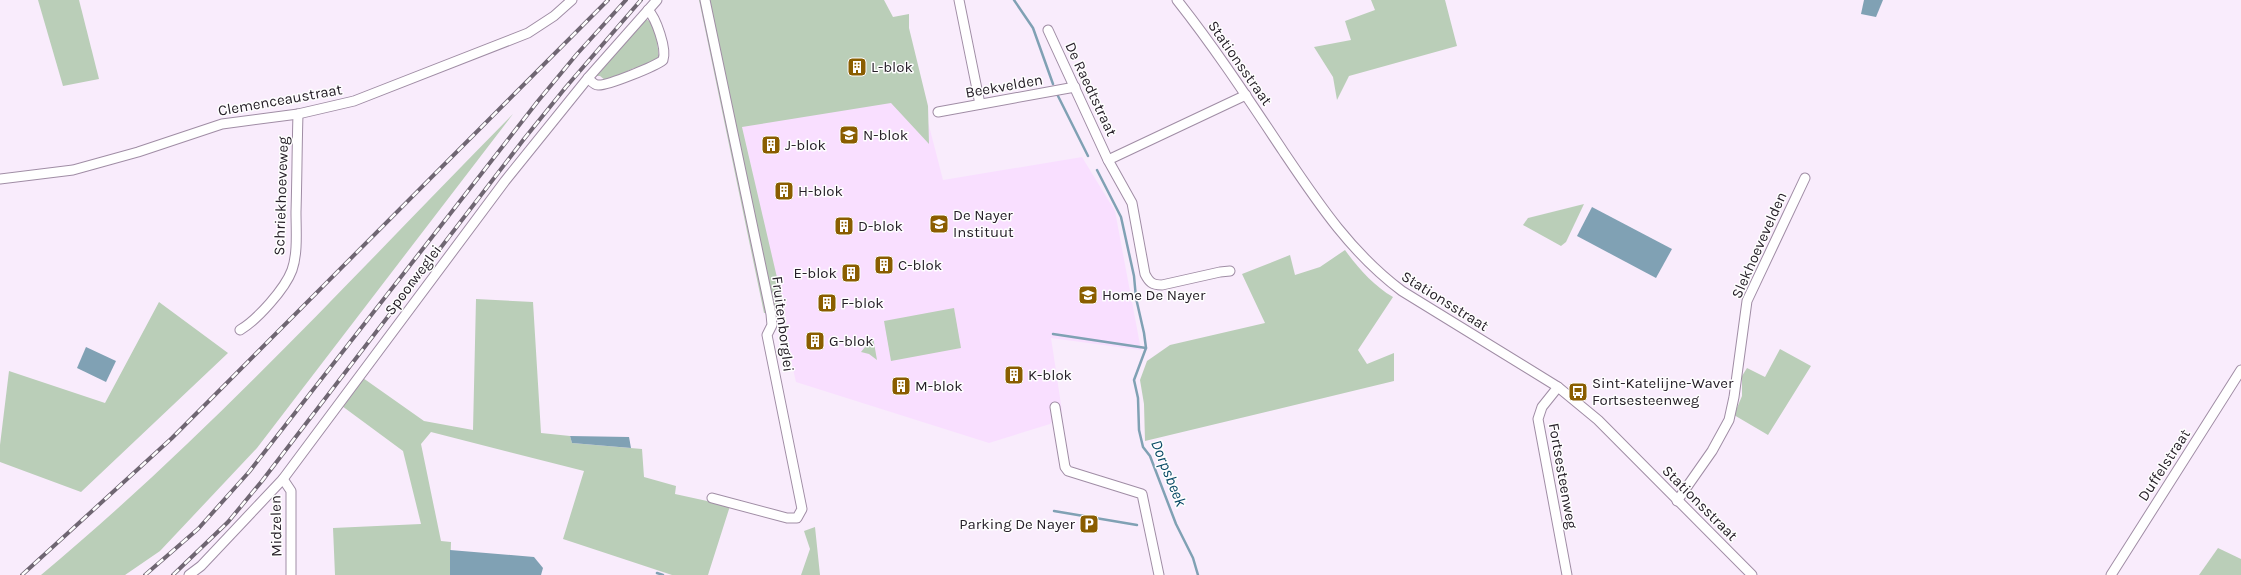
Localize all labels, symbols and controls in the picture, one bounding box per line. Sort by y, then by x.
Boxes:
street label: Stationsstraat [1204,17,1276,109]
street label: De Raedtstraat [1061,39,1121,139]
building icon: L-blok [846,56,868,78]
place label: L-blok [871,58,913,76]
street label: Beekvelden [964,70,1044,102]
street label: Clemenceaustraat [217,80,344,120]
school or university icon: N-blok [838,124,860,146]
place label: N-blok [863,126,908,144]
building icon: J-blok [760,134,782,156]
street label: Schriekhoeveweg [270,136,292,256]
place label: J-blok [785,136,826,154]
building icon: H-blok [773,180,795,202]
place label: H-blok [798,182,843,200]
street label: Slekhoevevelden [1727,189,1791,301]
place label: De Nayer Instituut [953,206,1014,241]
school or university icon: De Nayer Instituut [928,213,950,235]
building icon: D-blok [833,215,855,237]
place label: D-blok [858,217,903,235]
street label: Spoorweglei [381,241,445,319]
building icon: C-blok [873,254,895,276]
place label: C-blok [898,256,942,274]
building icon: E-blok [840,262,862,284]
place label: E-blok [794,264,837,282]
street label: Stationsstraat [1398,267,1492,335]
street label: Fruitenborglei [768,275,798,373]
school or university icon: Home De Nayer [1077,284,1099,306]
place label: Home De Nayer [1102,286,1206,304]
building icon: F-blok [816,292,838,314]
place label: F-blok [841,294,884,312]
building icon: G-blok [804,330,826,352]
place label: G-blok [829,332,874,350]
building icon: K-blok [1003,364,1025,386]
place label: K-blok [1028,366,1072,384]
place label: Sint-Katelijne-Waver Fortsesteenweg [1592,374,1734,409]
building icon: M-blok [890,375,912,397]
place label: M-blok [915,377,963,395]
bus stop icon: Sint-Katelijne-Waver Fortsesteenweg [1567,381,1589,403]
street label: Fortsesteenweg [1545,422,1581,531]
street label: Duffelstraat [2134,425,2194,504]
water label: Dorpsbeek [1147,437,1191,510]
street label: Stationsstraat [1659,462,1742,545]
street label: Midzelen [266,495,286,557]
parking icon: Parking De Nayer [1078,513,1100,535]
place label: Parking De Nayer [959,515,1076,533]

